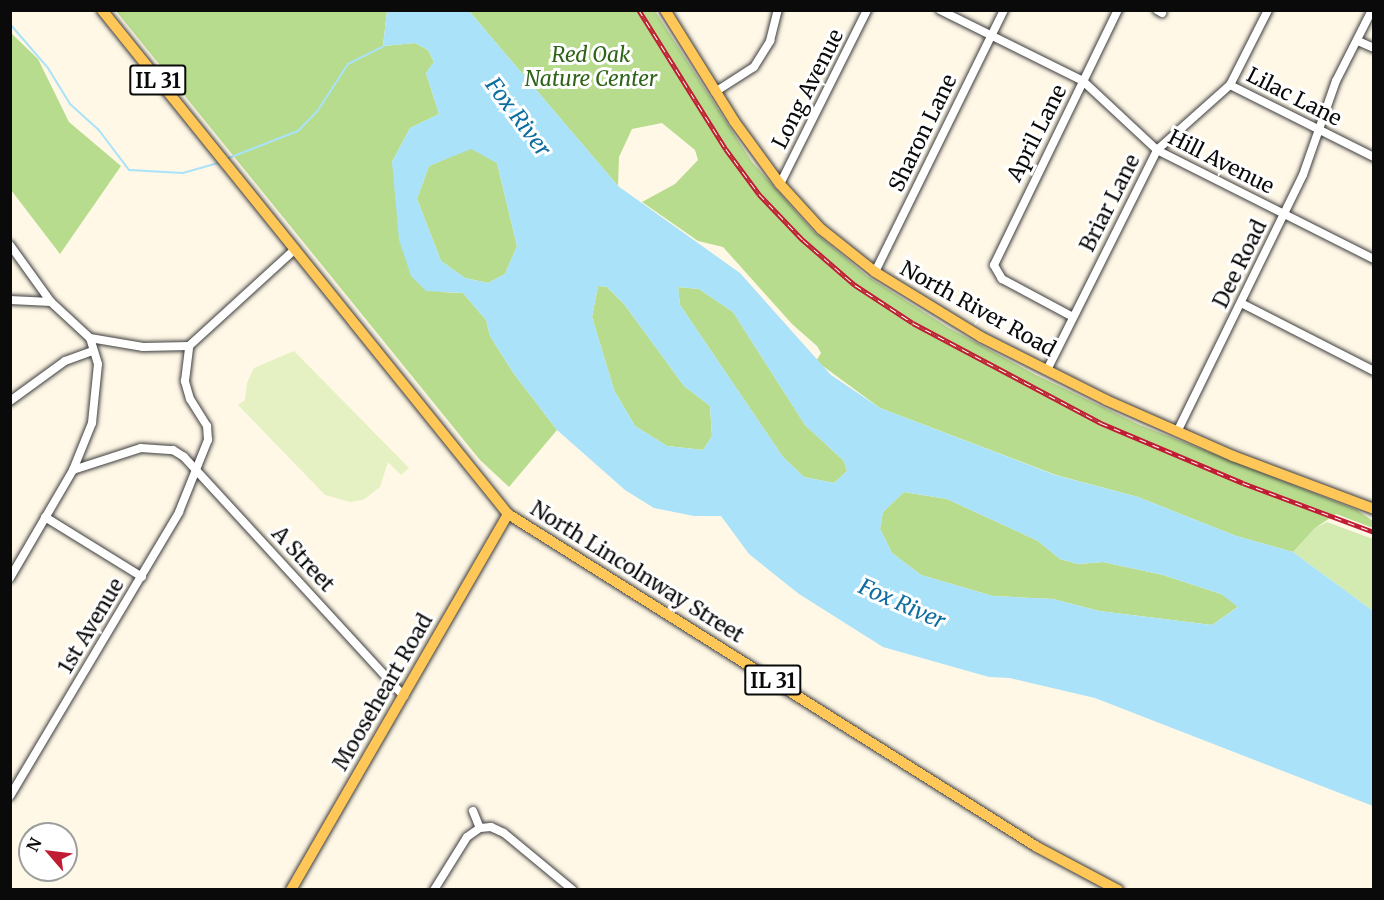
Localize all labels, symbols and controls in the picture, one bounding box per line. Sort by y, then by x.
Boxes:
street label: Long Avenue [767,25,849,153]
park label: Red Oak Nature Center [525,42,657,92]
street label: Lilac Lane [1242,62,1346,132]
road number: IL 31 [128,63,188,97]
street label: Sharon Lane [884,70,962,196]
water label: Fox River [480,72,556,162]
street label: April Lane [1002,81,1072,185]
street label: Hill Avenue [1164,125,1278,199]
street label: Briar Lane [1075,150,1145,256]
street label: Dee Road [1208,216,1272,312]
street label: North River Road [896,256,1060,362]
street label: North Lincolnway Street [526,496,748,648]
street label: A Street [267,521,339,597]
water label: Fox River [855,573,949,635]
street label: 1st Avenue [53,574,129,678]
street label: Mooseheart Road [328,609,438,775]
road number: IL 31 [743,663,803,697]
north arrow [18,822,78,882]
text: N [22,834,46,855]

